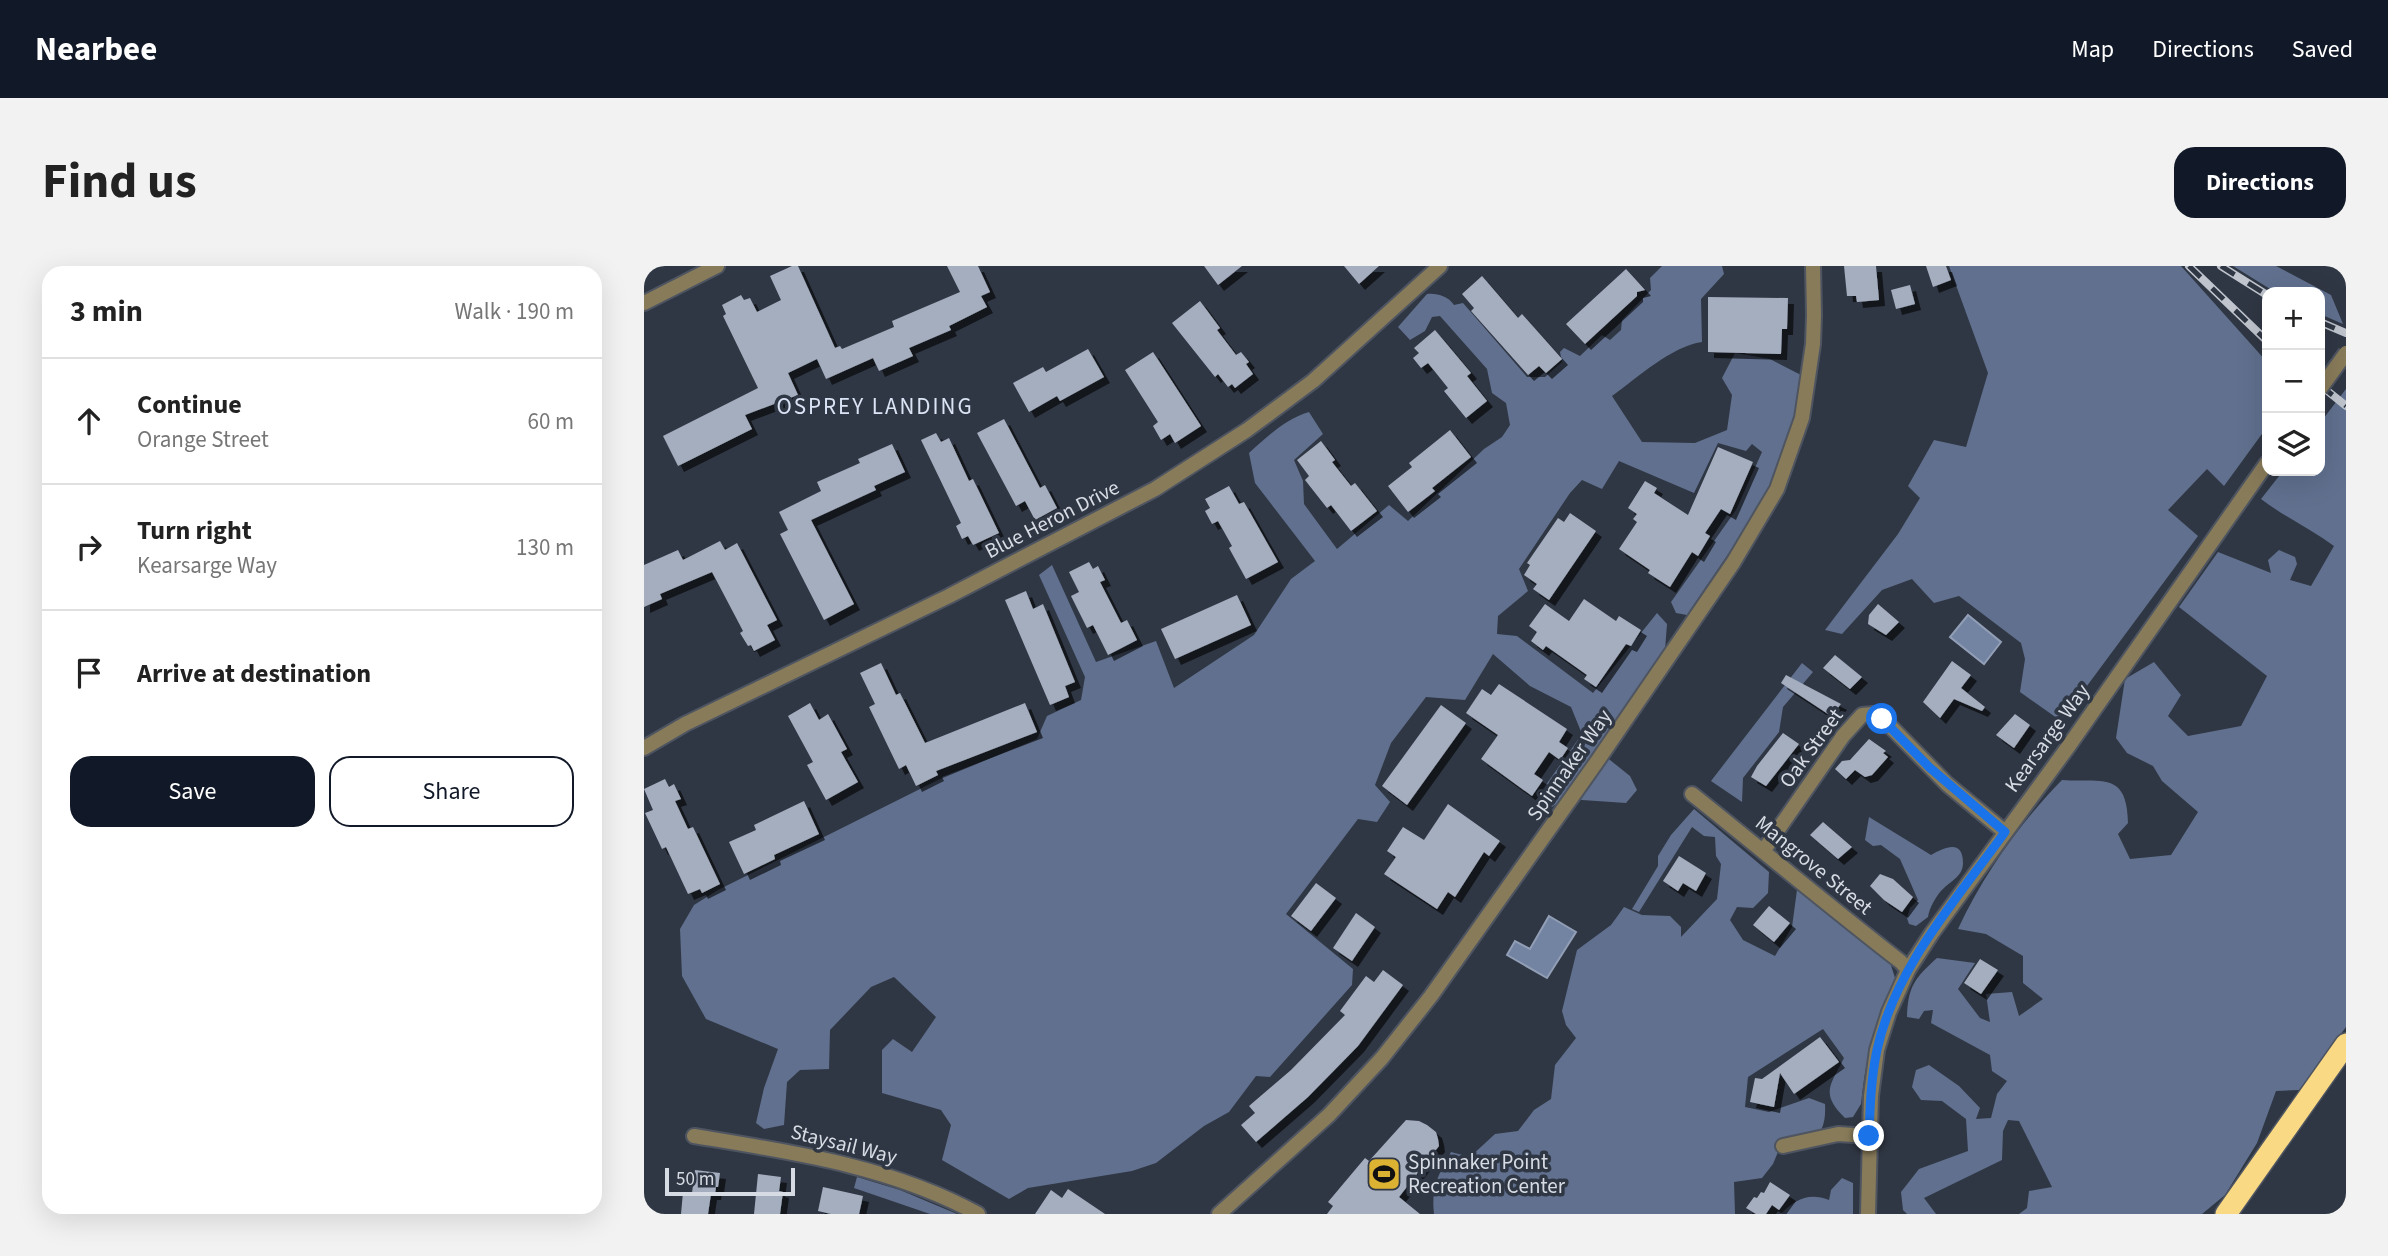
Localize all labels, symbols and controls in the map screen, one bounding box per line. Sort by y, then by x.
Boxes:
text: Nearbee [35,26,157,73]
text: Map [2071,32,2114,67]
text: Directions [2152,32,2254,67]
text: Saved [2292,32,2353,67]
text: Find us [42,147,197,217]
button: Directions [2174,147,2346,218]
map controls [2262,287,2325,476]
button: + [2262,287,2325,350]
text: 3 min [70,290,143,333]
text: Walk · 190 m [455,295,574,328]
button: − [2262,350,2325,413]
text: Continue [137,386,242,423]
district label: OSPREY LANDING [776,390,974,423]
icon: ahead [70,402,108,440]
text: 60 m [527,405,574,438]
button: layers [2262,413,2325,476]
text: Orange Street [137,423,269,456]
street label: Blue Heron Drive [979,472,1125,566]
text: Turn right [137,512,252,549]
icon: right [70,528,108,566]
text: 130 m [516,531,574,564]
text: Kearsarge Way [137,549,277,582]
icon: arrive [70,654,108,692]
text: Arrive at destination [137,655,371,692]
street label: Kearsarge Way [1997,677,2097,799]
street label: Oak Street [1772,702,1850,794]
street label: Spinnaker Way [1519,703,1619,827]
route start [1866,703,1897,734]
button: Save [70,756,315,827]
button: Share [329,756,574,827]
street label: Mangrove Street [1749,808,1879,922]
street label: Staysail Way [788,1116,900,1172]
route end [1853,1120,1884,1151]
place label: Spinnaker Point Recreation Center [1408,1147,1566,1201]
sports icon: Spinnaker Point Recreation Center [1365,1155,1403,1193]
scale bar [665,1165,794,1197]
text: 50 m [676,1166,714,1193]

